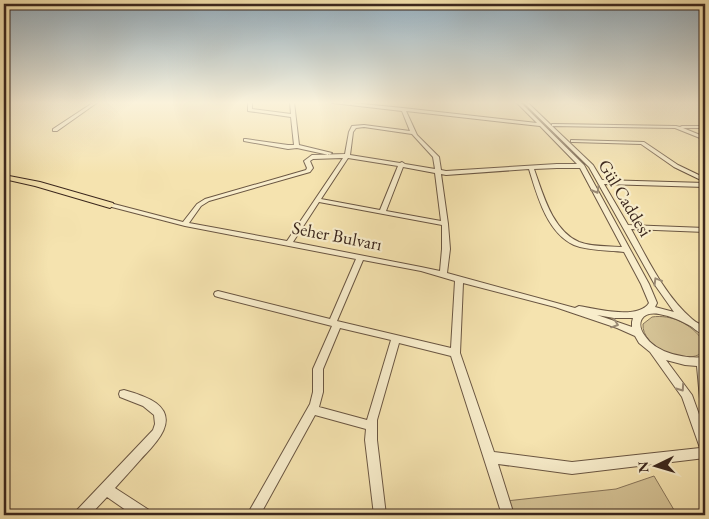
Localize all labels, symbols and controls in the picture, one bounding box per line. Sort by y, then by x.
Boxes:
street label: Gül Caddesi [593,155,658,241]
one-way arrow [590,185,600,194]
street label: Seher Bulvarı [290,216,384,256]
one-way arrow [653,278,663,287]
one-way arrow [610,319,619,329]
one-way arrow [675,382,684,392]
north arrow [632,442,682,492]
text: N [634,460,653,474]

